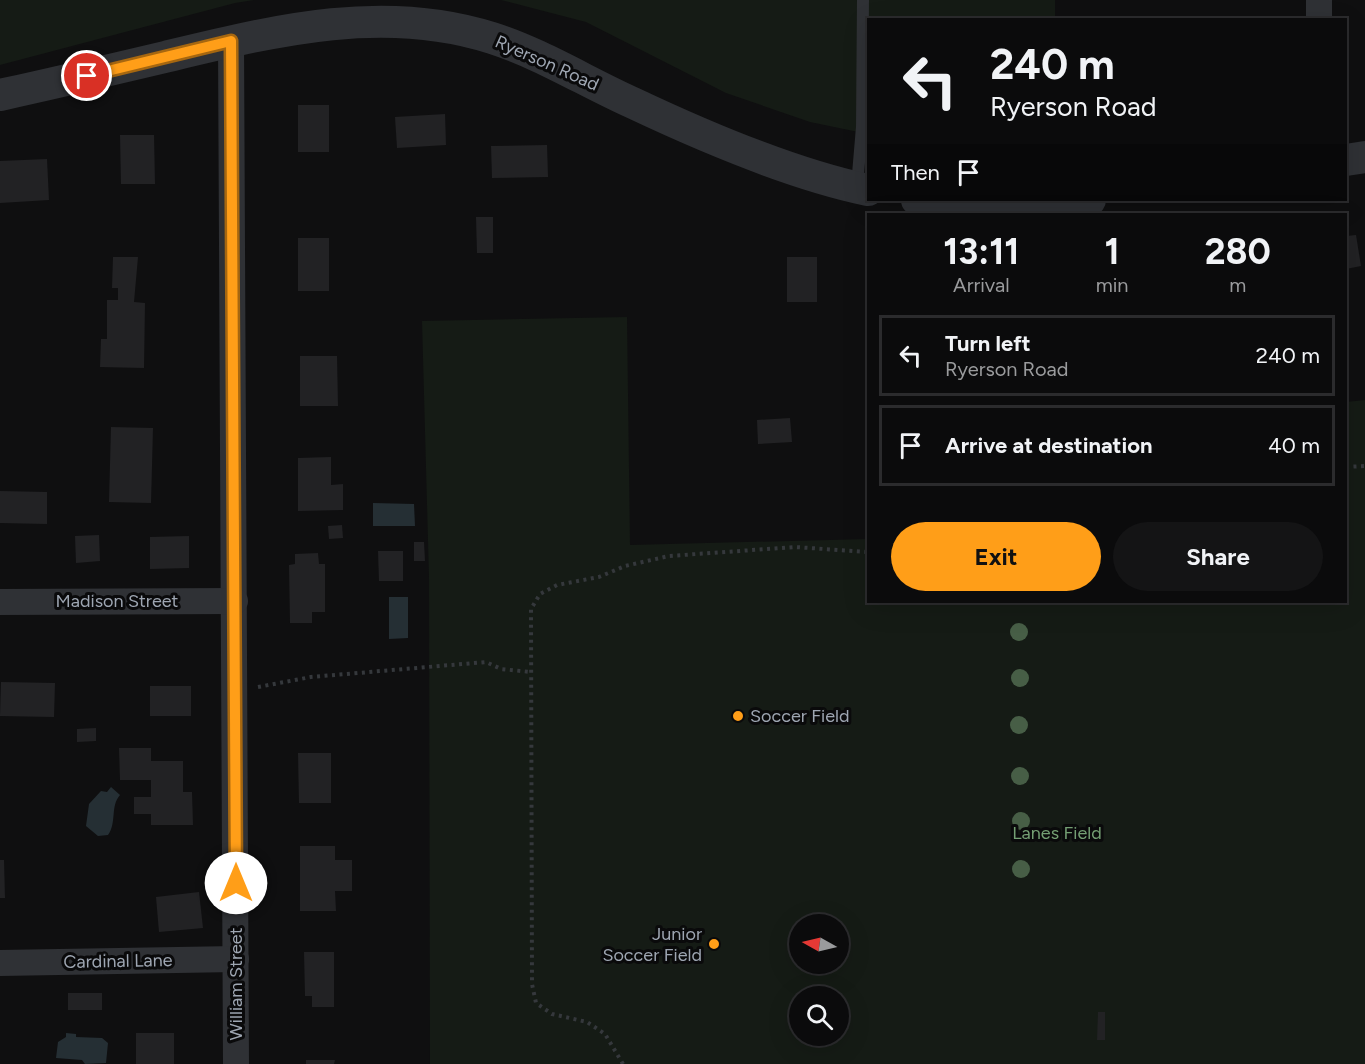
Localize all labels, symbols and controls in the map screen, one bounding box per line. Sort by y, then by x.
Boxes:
street label: Ryerson Road [492,30,602,96]
text: 240 m [990,39,1115,90]
icon: left [891,42,969,120]
pin [61,50,112,101]
icon: arrive [70,59,103,92]
text: Ryerson Road [990,90,1157,123]
icon: arrive [952,156,985,189]
text: Then [891,159,940,186]
text: 13:11 [943,230,1020,273]
text: 1 [1105,230,1120,273]
text: 280 [1205,230,1271,273]
text: Arrival [953,273,1010,297]
text: min [1096,273,1129,297]
text: m [1229,273,1246,297]
text: Turn left [945,330,1031,357]
icon: left [894,339,927,372]
text: 240 m [1256,342,1320,369]
text: Ryerson Road [945,357,1068,381]
icon: arrive [894,429,927,462]
text: Arrive at destination [945,432,1153,459]
text: 40 m [1268,432,1320,459]
button: Exit [891,522,1101,591]
button: Share [1113,522,1323,591]
street label: Madison Street [56,590,179,612]
place label: Soccer Field [750,705,850,727]
marker: Soccer Field [731,709,745,723]
park label: Lanes Field [1012,822,1102,844]
position arrow [204,851,268,915]
north arrow [789,914,849,974]
map controls [789,914,849,1046]
place label: Junior Soccer Field [602,923,702,966]
street label: William Street [225,927,247,1040]
marker: Junior Soccer Field [707,937,721,951]
street label: Cardinal Lane [63,949,173,973]
button: search [789,986,849,1046]

